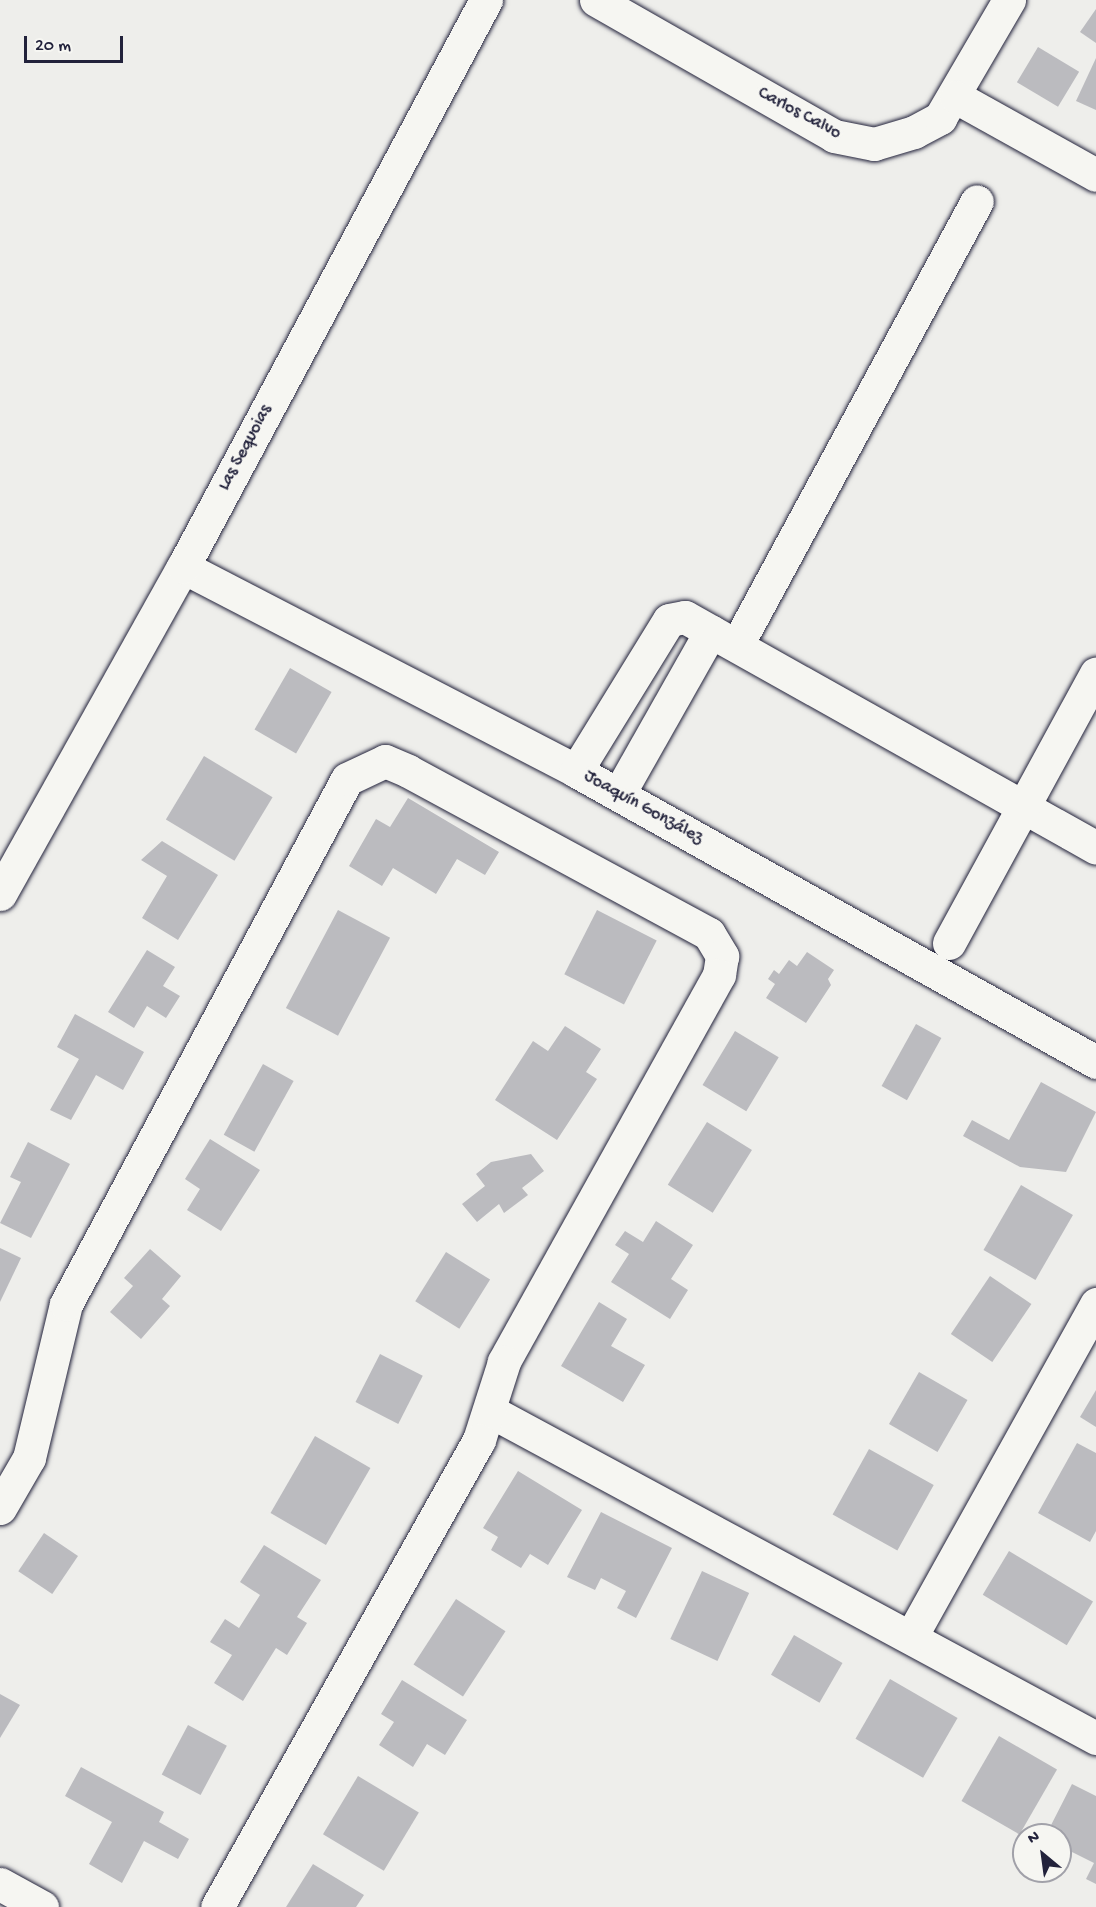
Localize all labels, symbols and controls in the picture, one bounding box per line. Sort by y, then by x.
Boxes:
scale bar [27,24,126,62]
text: 20 m [35,36,71,57]
street label: Carlos Calvo [754,83,844,145]
street label: Las Sequoias [214,401,278,495]
street label: Joaquín González [580,766,706,850]
north arrow [1012,1823,1072,1883]
text: N [1025,1828,1043,1849]

